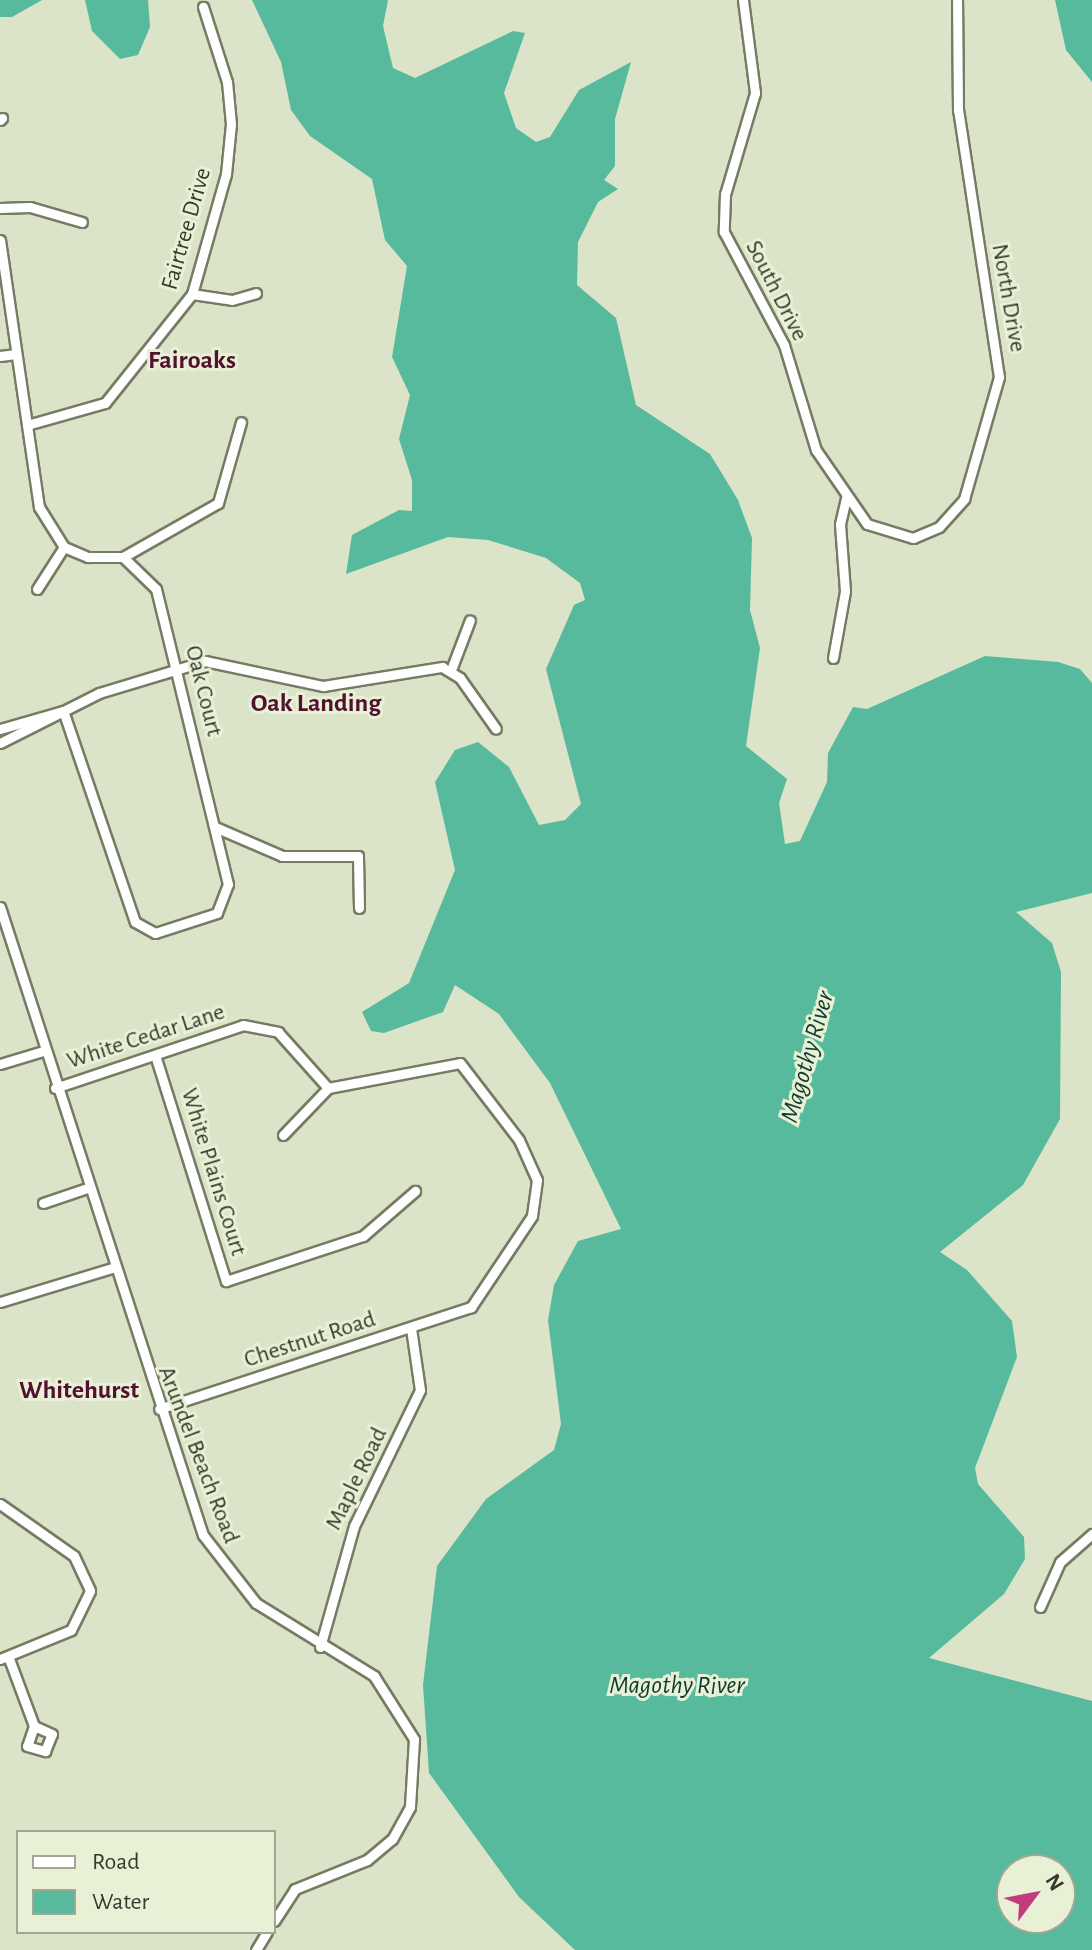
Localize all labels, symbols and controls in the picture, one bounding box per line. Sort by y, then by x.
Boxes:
street label: Fairtree Drive [156,165,218,293]
street label: South Drive [738,236,814,346]
street label: North Drive [984,242,1032,354]
district label: Fairoaks [148,345,236,377]
street label: Oak Court [178,643,228,739]
district label: Oak Landing [251,688,381,720]
water label: Magothy River [774,988,842,1126]
street label: White Cedar Lane [63,998,229,1076]
street label: White Plains Court [174,1085,252,1259]
street label: Chestnut Road [241,1305,379,1375]
street label: Arundel Beach Road [151,1362,245,1548]
district label: Whitehurst [19,1375,139,1407]
street label: Maple Road [320,1423,394,1535]
water label: Magothy River [609,1670,745,1702]
legend [16,1830,276,1934]
text: Road [92,1850,140,1874]
north arrow [996,1854,1076,1934]
text: N [1041,1870,1068,1895]
text: Water [92,1890,149,1914]

